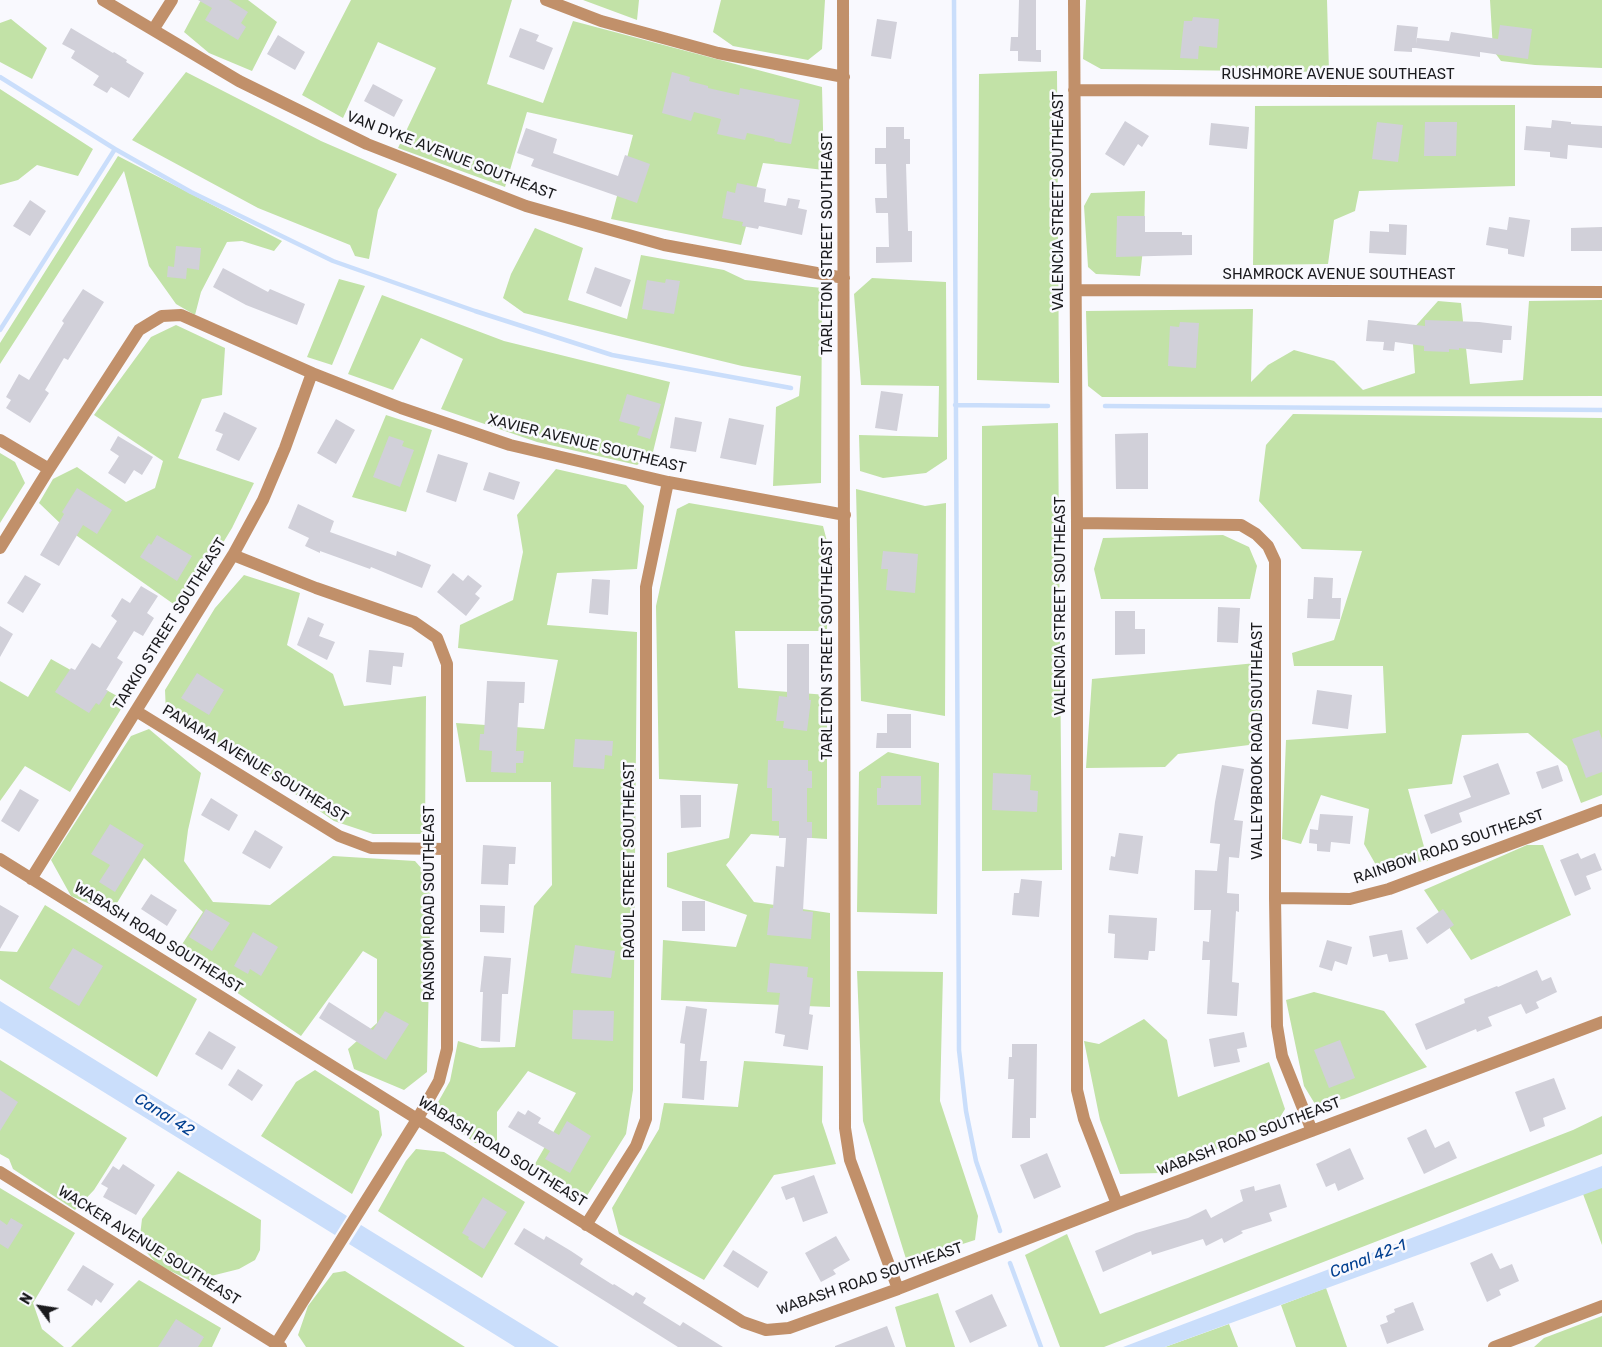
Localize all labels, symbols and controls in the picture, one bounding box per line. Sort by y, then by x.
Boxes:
street label: RUSHMORE AVENUE SOUTHEAST [1221,66,1455,84]
street label: VALENCIA STREET SOUTHEAST [1050,91,1068,311]
street label: VAN DYKE AVENUE SOUTHEAST [344,108,558,204]
street label: TARLETON STREET SOUTHEAST [819,133,837,355]
street label: SHAMROCK AVENUE SOUTHEAST [1223,266,1455,284]
street label: XAVIER AVENUE SOUTHEAST [486,411,688,477]
street label: VALENCIA STREET SOUTHEAST [1052,496,1070,716]
street label: TARKIO STREET SOUTHEAST [110,535,230,713]
street label: TARLETON STREET SOUTHEAST [819,538,837,760]
street label: VALLEYBROOK ROAD SOUTHEAST [1249,622,1267,860]
street label: PANAMA AVENUE SOUTHEAST [159,701,351,827]
street label: RAOUL STREET SOUTHEAST [621,761,639,959]
street label: RANSOM ROAD SOUTHEAST [421,805,439,1001]
street label: RAINBOW ROAD SOUTHEAST [1351,806,1547,888]
street label: WABASH ROAD SOUTHEAST [70,879,246,997]
water label: Canal 42 [131,1089,197,1141]
street label: WABASH ROAD SOUTHEAST [414,1093,590,1211]
street label: WABASH ROAD SOUTHEAST [1155,1094,1343,1180]
street label: WACKER AVENUE SOUTHEAST [55,1182,243,1310]
water label: Canal 42-1 [1327,1236,1409,1282]
street label: WABASH ROAD SOUTHEAST [775,1239,965,1319]
north arrow [15,1282,65,1332]
text: N [17,1290,37,1308]

